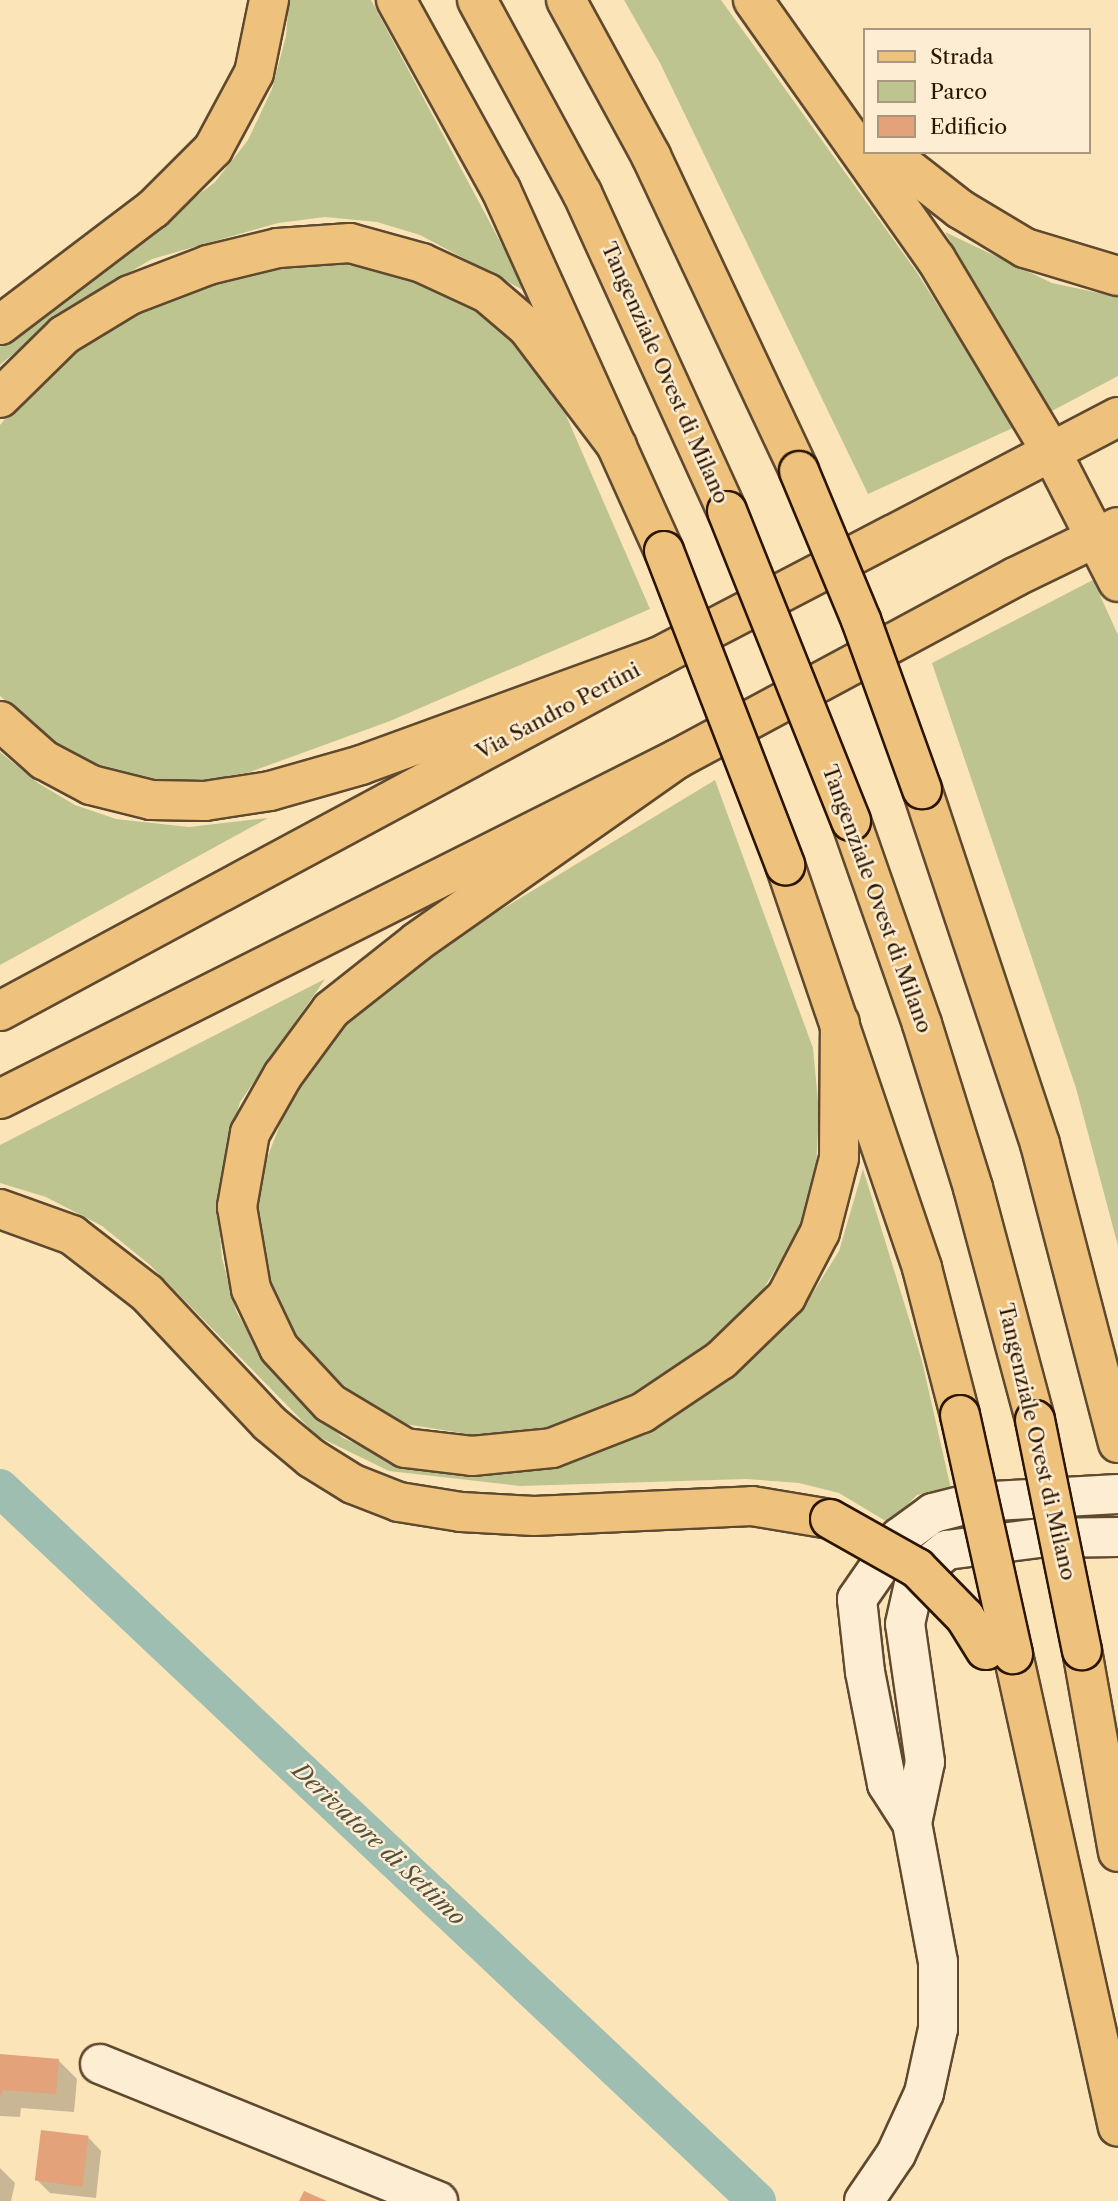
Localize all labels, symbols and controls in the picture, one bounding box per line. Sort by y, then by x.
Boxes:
legend [862,28,1090,154]
text: Strada [930,44,994,69]
text: Parco [930,79,987,104]
text: Edificio [930,114,1007,139]
street label: Tangenziale Ovest di Milano [596,238,734,508]
street label: Via Sandro Pertini [472,657,644,765]
street label: Tangenziale Ovest di Milano [817,761,937,1037]
street label: Tangenziale Ovest di Milano [993,1301,1081,1583]
water label: Derivatore di Settimo [287,1757,471,1931]

